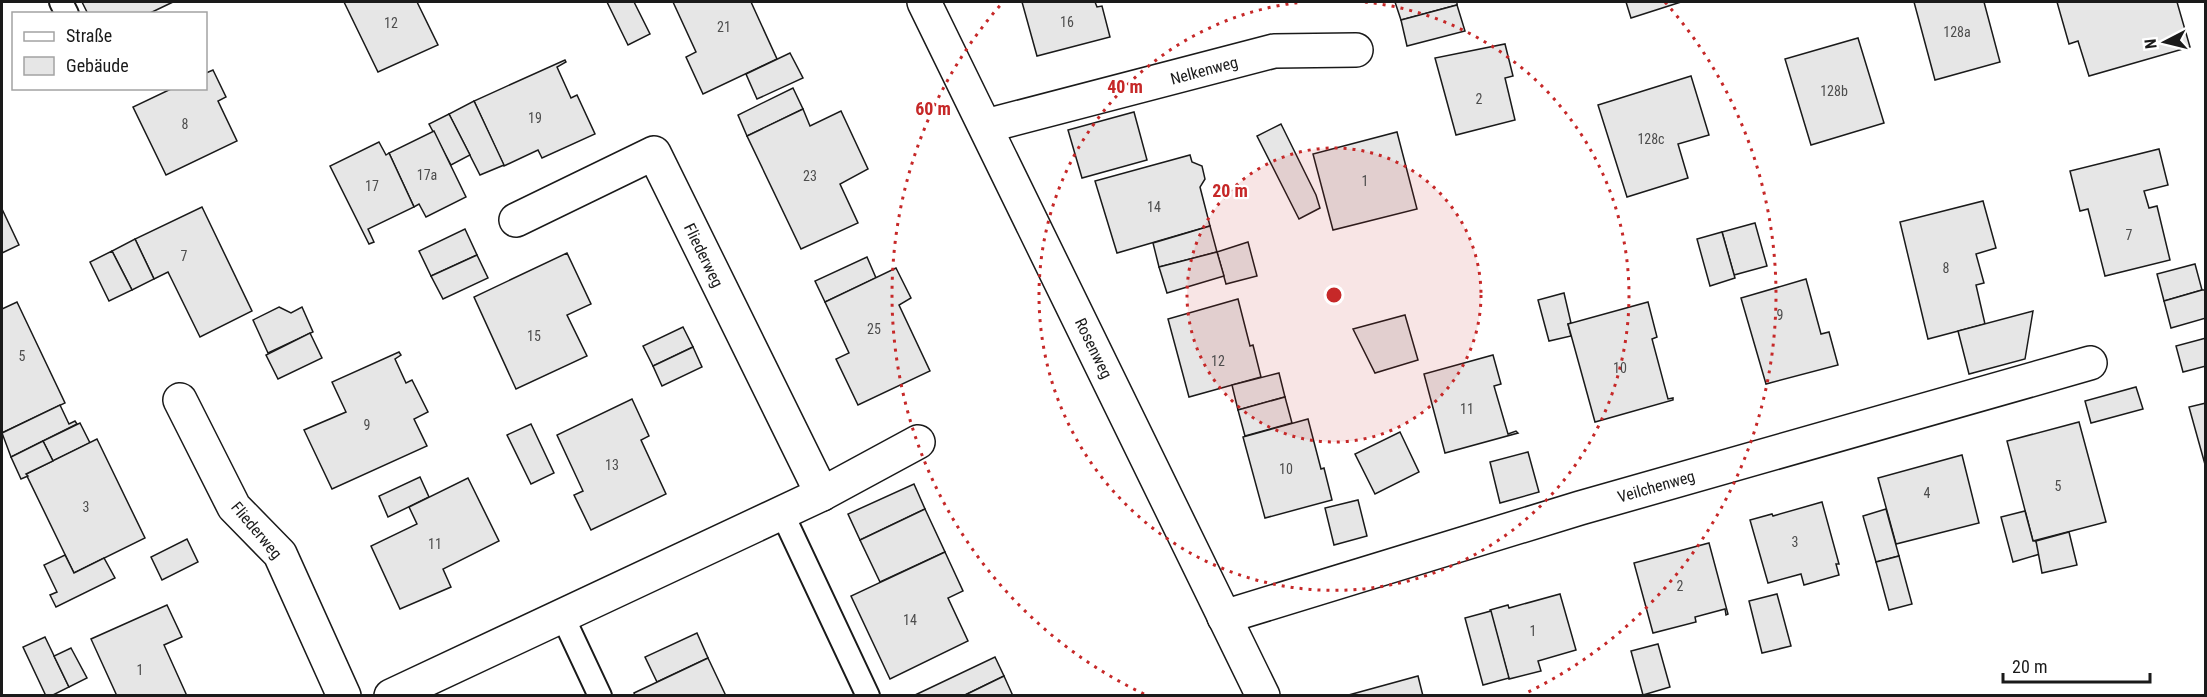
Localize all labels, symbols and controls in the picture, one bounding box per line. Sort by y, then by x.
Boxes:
legend [12,12,207,90]
north arrow [2135,12,2195,72]
house number: 16 [1060,14,1074,30]
house number: 12 [384,15,398,31]
house number: 21 [717,19,731,35]
house number: 128a [1943,24,1971,40]
text: Straße [66,25,112,46]
text: N [2141,38,2161,50]
street label: Nelkenweg [1168,52,1240,89]
text: Gebäude [66,55,129,76]
text: 40 m [1107,76,1143,97]
house number: 128b [1820,83,1848,99]
house number: 2 [1476,91,1483,107]
text: 60 m [915,98,951,119]
house number: 19 [528,110,542,126]
house number: 8 [182,116,189,132]
house number: 128c [1637,131,1665,147]
house number: 17a [417,167,437,183]
house number: 23 [803,168,817,184]
house number: 1 [1362,173,1368,189]
house number: 17 [365,178,379,194]
text: 20 m [1212,180,1248,201]
house number: 14 [1147,199,1161,215]
street label: Fliederweg [680,220,727,290]
house number: 7 [2126,227,2133,243]
house number: 7 [181,248,188,264]
house number: 8 [1943,260,1950,276]
centre of rings [1324,285,1344,305]
house number: 9 [1777,307,1783,323]
street label: Rosenweg [1071,315,1116,382]
house number: 25 [867,321,881,337]
house number: 15 [527,328,541,344]
house number: 5 [19,348,26,364]
house number: 12 [1211,353,1225,369]
house number: 10 [1613,360,1627,376]
house number: 11 [1460,401,1474,417]
house number: 9 [364,417,370,433]
house number: 13 [605,457,619,473]
house number: 10 [1279,461,1293,477]
street label: Veilchenweg [1615,466,1697,507]
house number: 5 [2055,478,2062,494]
house number: 4 [1924,485,1931,501]
street label: Fliederweg [227,498,286,563]
house number: 3 [83,499,89,515]
house number: 3 [1792,534,1798,550]
house number: 11 [428,536,442,552]
house number: 2 [1677,578,1684,594]
house number: 14 [903,612,917,628]
house number: 1 [1530,623,1536,639]
scale bar [2003,646,2150,684]
text: 20 m [2012,656,2047,677]
house number: 1 [137,662,143,678]

